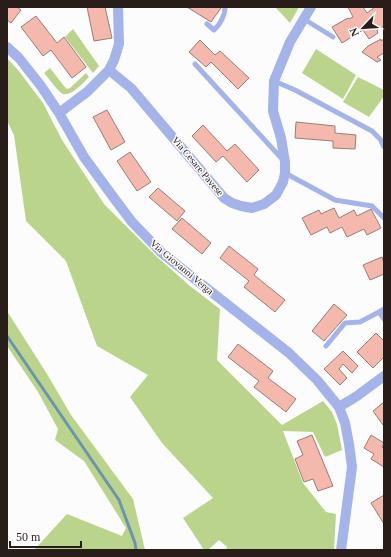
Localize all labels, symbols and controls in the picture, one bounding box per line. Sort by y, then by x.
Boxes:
north arrow [343,8,383,48]
text: N [347,26,361,38]
street label: Via Cesare Pavese [170,134,226,198]
street label: Via Giovanni Verga [148,237,216,297]
scale bar [10,523,81,549]
text: 50 m [16,530,41,544]

